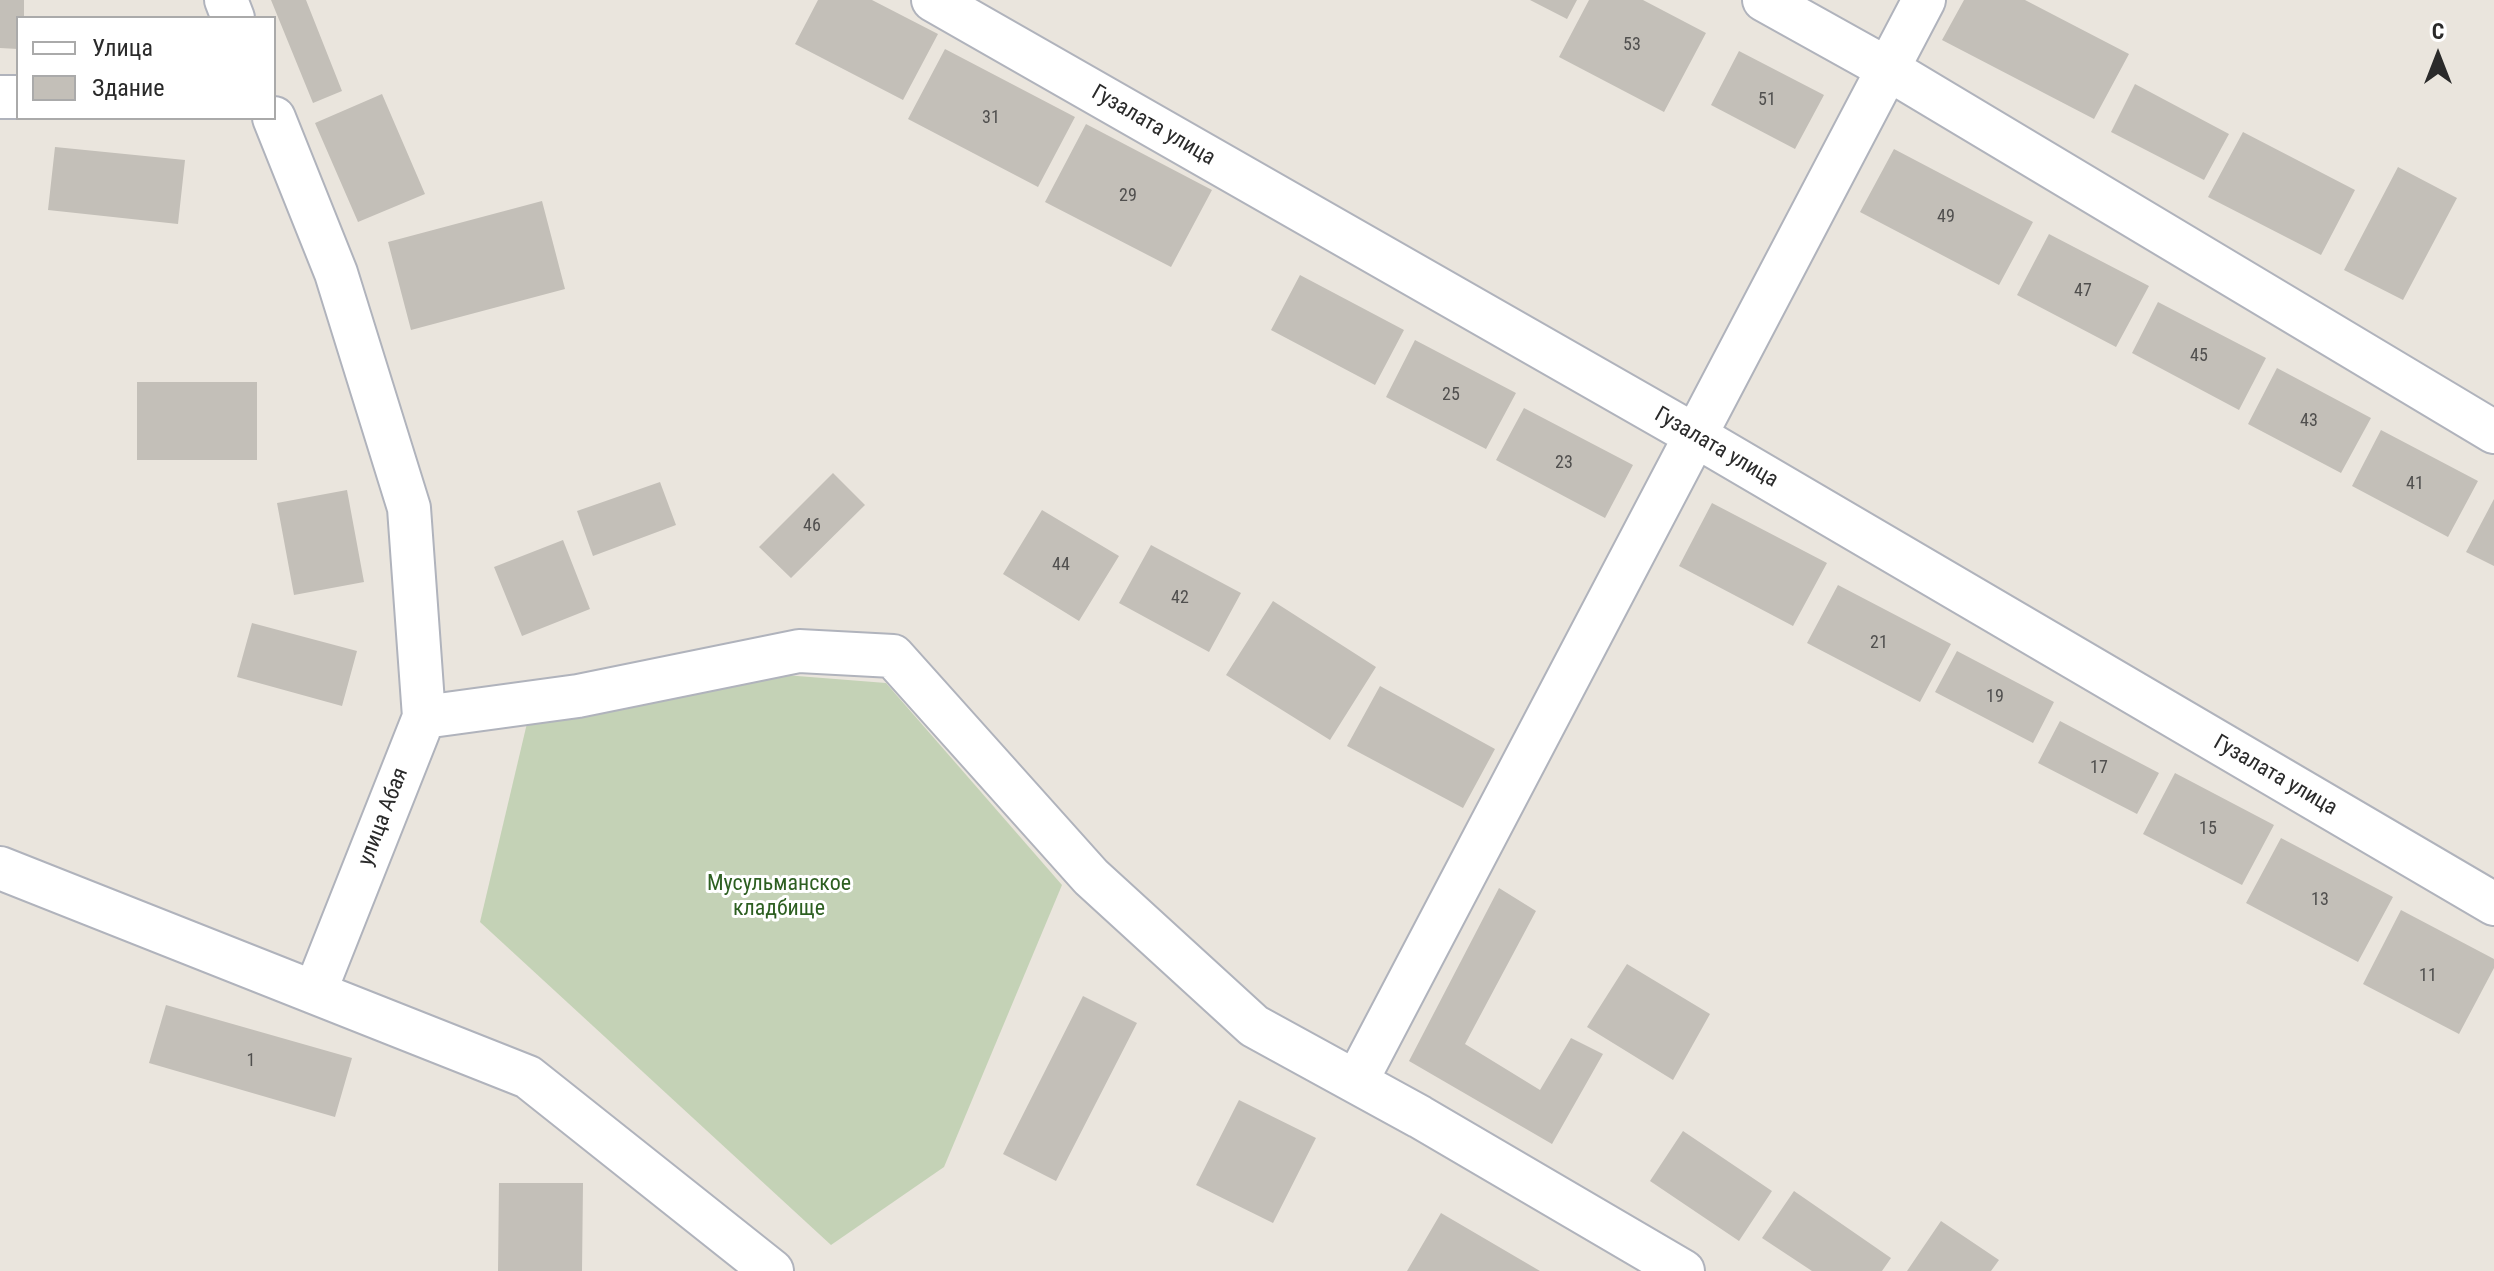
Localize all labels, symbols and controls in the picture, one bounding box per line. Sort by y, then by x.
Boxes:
legend [16,16,276,120]
north arrow [2398,16,2478,96]
text: С [2432,19,2444,44]
text: Улица [92,34,153,62]
house number: 53 [1623,34,1641,56]
text: Здание [92,74,164,102]
street label: Гузалата улица [1086,80,1220,172]
house number: 51 [1758,89,1776,111]
house number: 31 [982,107,1000,129]
house number: 29 [1119,185,1137,207]
house number: 49 [1937,206,1955,228]
house number: 47 [2074,280,2092,302]
house number: 45 [2190,345,2208,367]
house number: 25 [1442,384,1460,406]
street label: Гузалата улица [1649,402,1783,494]
house number: 43 [2300,410,2318,432]
house number: 23 [1555,452,1573,474]
house number: 41 [2406,473,2424,495]
house number: 46 [803,515,821,537]
house number: 44 [1052,554,1070,576]
house number: 42 [1171,587,1189,609]
house number: 21 [1870,632,1888,654]
house number: 19 [1986,686,2004,708]
street label: Гузалата улица [2208,730,2342,822]
house number: 17 [2090,757,2108,779]
street label: улица Абая [353,764,415,870]
house number: 15 [2199,818,2217,840]
park label: Мусульманское кладбище [707,871,851,922]
house number: 13 [2311,889,2329,911]
house number: 11 [2419,965,2437,987]
house number: 1 [247,1050,255,1072]

